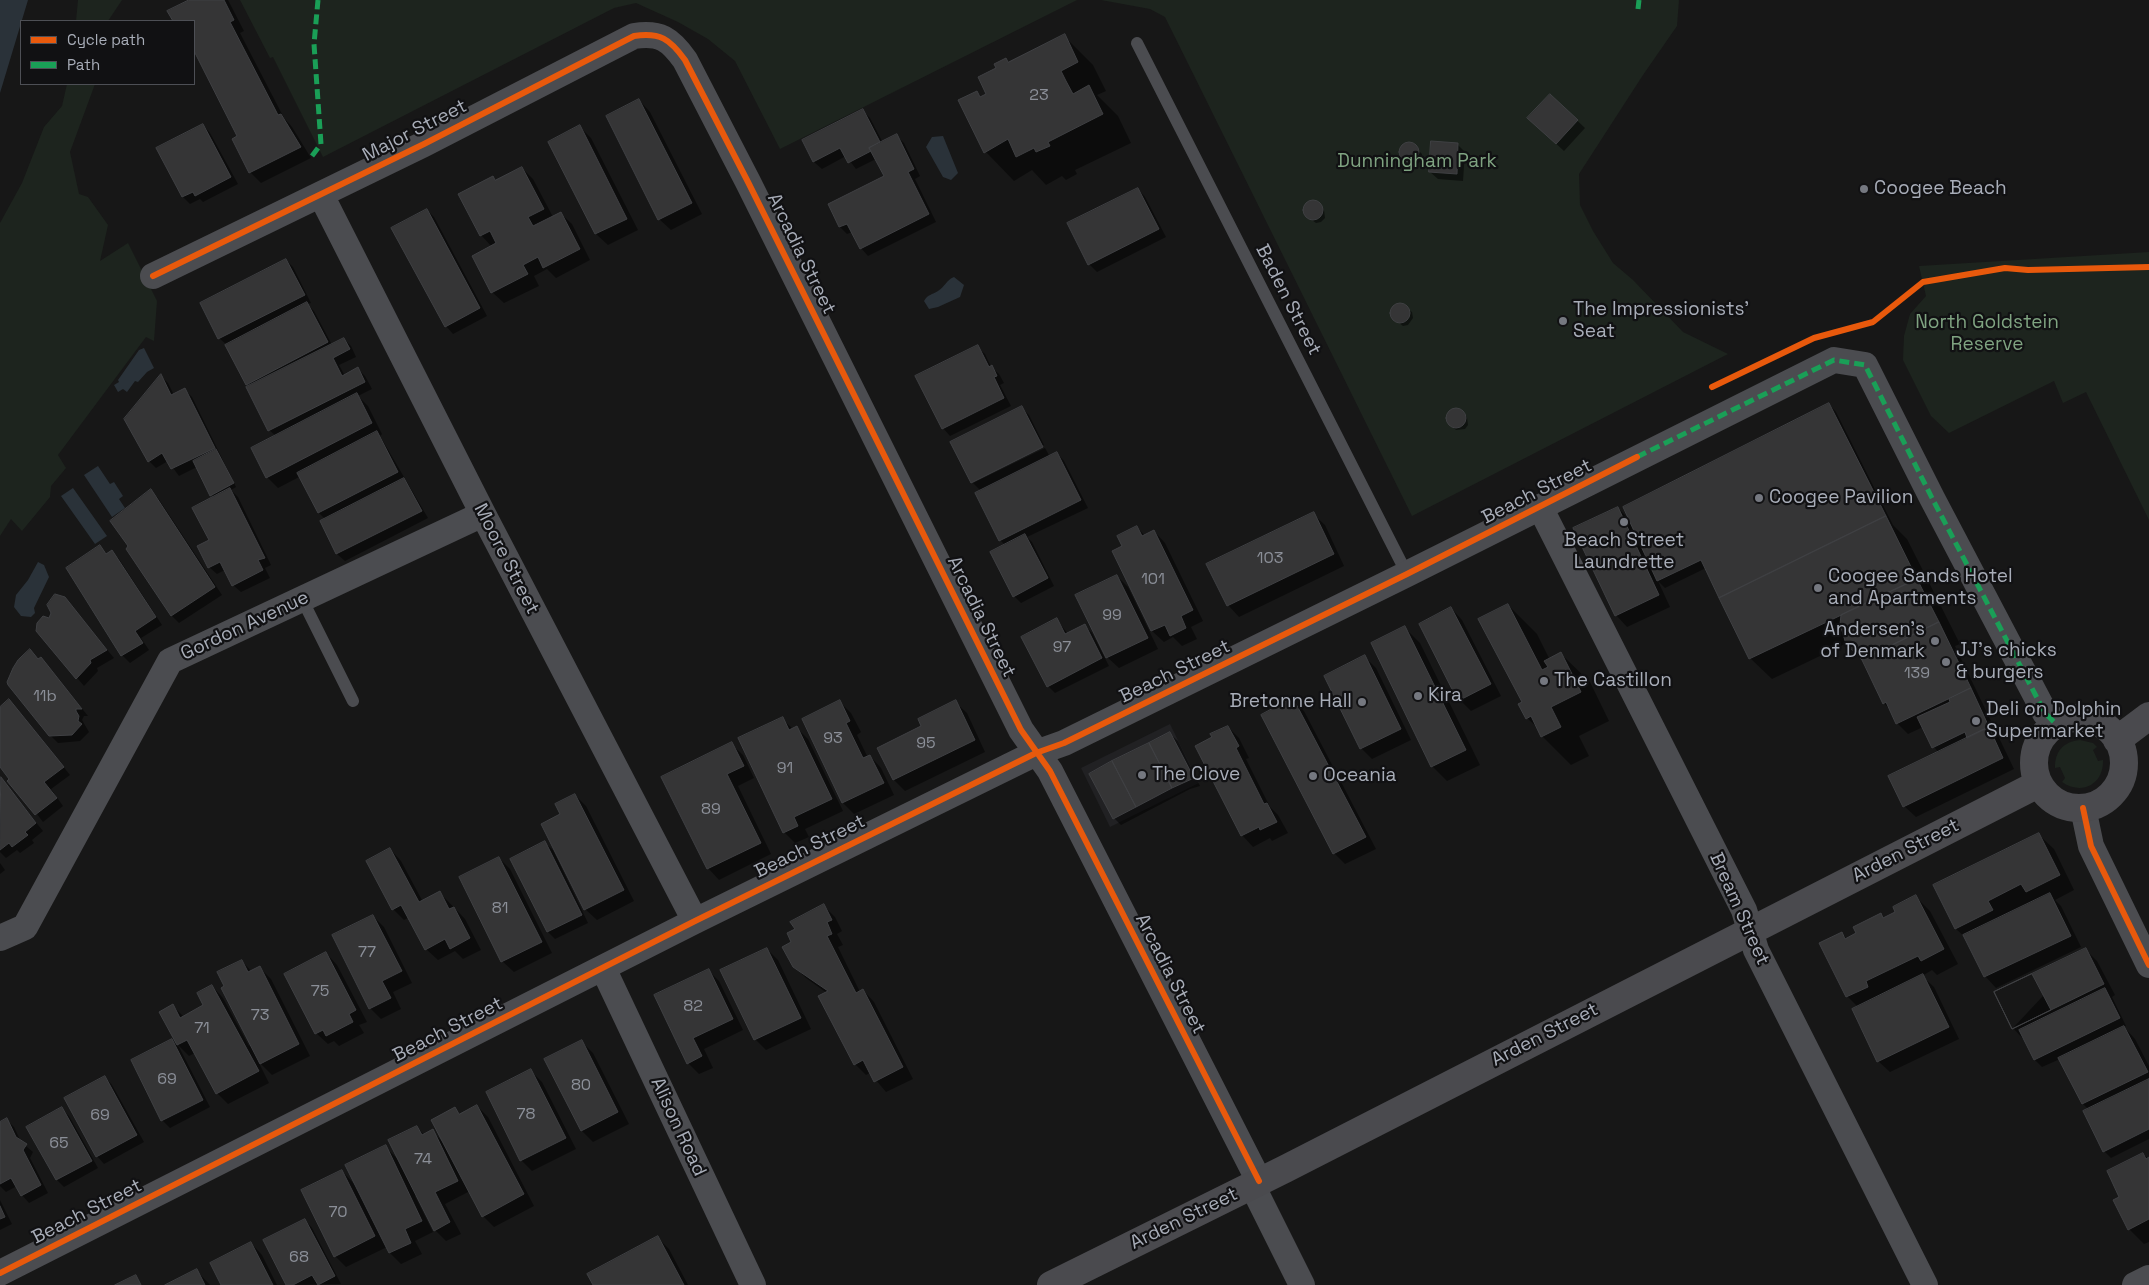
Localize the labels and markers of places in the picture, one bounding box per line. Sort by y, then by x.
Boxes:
place label: Coogee Beach [1874,178,2007,200]
marker: Coogee Beach [1858,183,1870,195]
place label: The Impressionists' Seat [1573,299,1749,343]
marker: The Impressionists' Seat [1557,315,1569,327]
place label: Coogee Pavilion [1769,487,1913,509]
marker: Coogee Pavilion [1753,492,1765,504]
marker: Beach Street Laundrette [1618,516,1630,528]
place label: Beach Street Laundrette [1564,530,1684,574]
place label: Coogee Sands Hotel and Apartments [1828,566,2013,610]
marker: Coogee Sands Hotel and Apartments [1812,582,1824,594]
place label: Andersen's of Denmark [1820,619,1925,663]
marker: Andersen's of Denmark [1929,635,1941,647]
place label: JJ's chicks & burgers [1956,640,2057,684]
marker: JJ's chicks & burgers [1940,656,1952,668]
place label: The Castillon [1554,670,1672,692]
marker: The Castillon [1538,675,1550,687]
place label: Kira [1428,685,1462,707]
marker: Kira [1412,690,1424,702]
place label: Bretonne Hall [1229,691,1352,713]
marker: Bretonne Hall [1356,696,1368,708]
place label: Deli on Dolphin Supermarket [1986,699,2121,743]
marker: Deli on Dolphin Supermarket [1970,715,1982,727]
place label: The Clove [1152,764,1240,786]
place label: Oceania [1323,765,1396,787]
marker: The Clove [1136,769,1148,781]
marker: Oceania [1307,770,1319,782]

